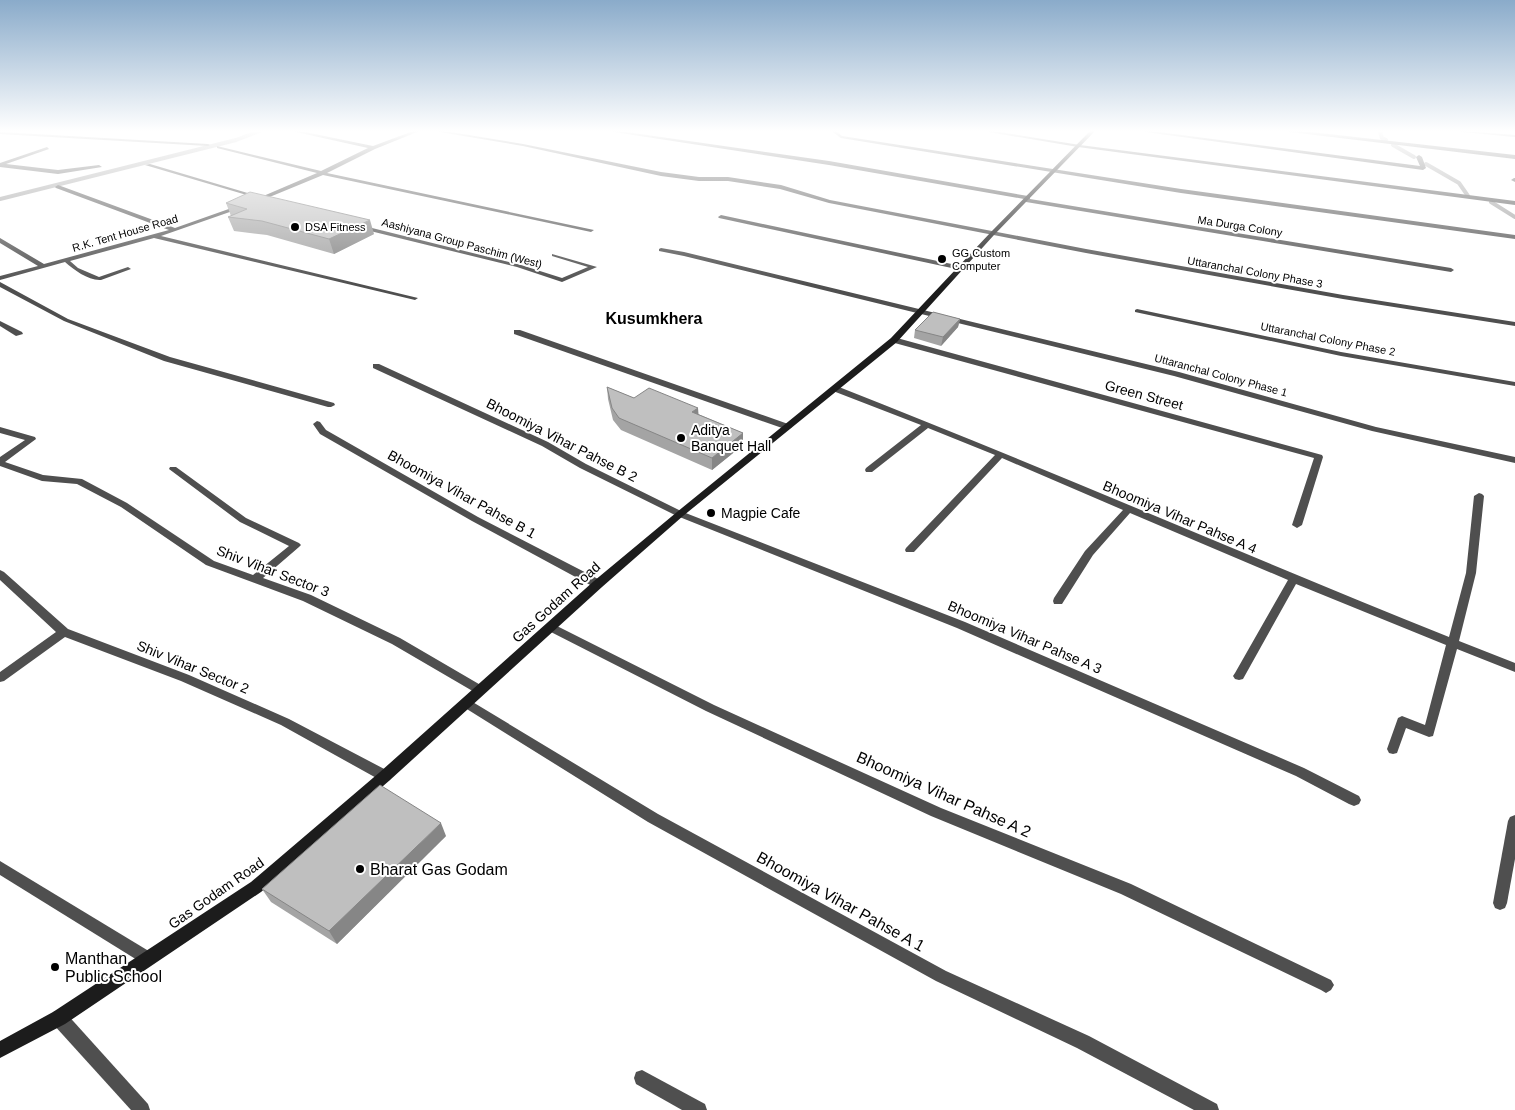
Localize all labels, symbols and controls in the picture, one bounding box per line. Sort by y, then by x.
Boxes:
street label: R.K. Tent House Road [71,212,179,254]
street label: Ma Durga Colony [1197,213,1284,239]
street label: Aashiyana Group Paschim (West) [381,216,543,270]
marker: DSA Fitness [289,221,301,233]
place label: DSA Fitness [305,221,366,233]
place label: GG Custom Computer [952,247,1010,272]
marker: GG Custom Computer [936,253,948,265]
street label: Uttaranchal Colony Phase 3 [1187,254,1323,290]
district label: Kusumkhera [606,310,703,327]
street label: Uttaranchal Colony Phase 2 [1260,320,1396,358]
street label: Uttaranchal Colony Phase 1 [1153,351,1289,399]
street label: Green Street [1103,377,1185,413]
street label: Bhoomiya Vihar Pahse B 2 [484,395,640,485]
place label: Aditya Banquet Hall [691,422,771,454]
marker: Aditya Banquet Hall [675,432,687,444]
street label: Bhoomiya Vihar Pahse B 1 [385,447,539,542]
street label: Bhoomiya Vihar Pahse A 4 [1101,477,1259,557]
place label: Magpie Cafe [721,505,801,521]
marker: Magpie Cafe [705,507,717,519]
street label: Shiv Vihar Sector 3 [214,542,332,600]
street label: Gas Godam Road [509,558,603,646]
street label: Bhoomiya Vihar Pahse A 3 [946,597,1104,677]
street label: Shiv Vihar Sector 2 [135,637,252,697]
street label: Bhoomiya Vihar Pahse A 2 [854,748,1034,841]
street label: Bhoomiya Vihar Pahse A 1 [754,848,928,955]
street label: Gas Godam Road [165,854,267,932]
place label: Bharat Gas Godam [370,861,508,878]
marker: Bharat Gas Godam [354,863,366,875]
place label: Manthan Public School [65,950,162,985]
marker: Manthan Public School [49,961,61,973]

